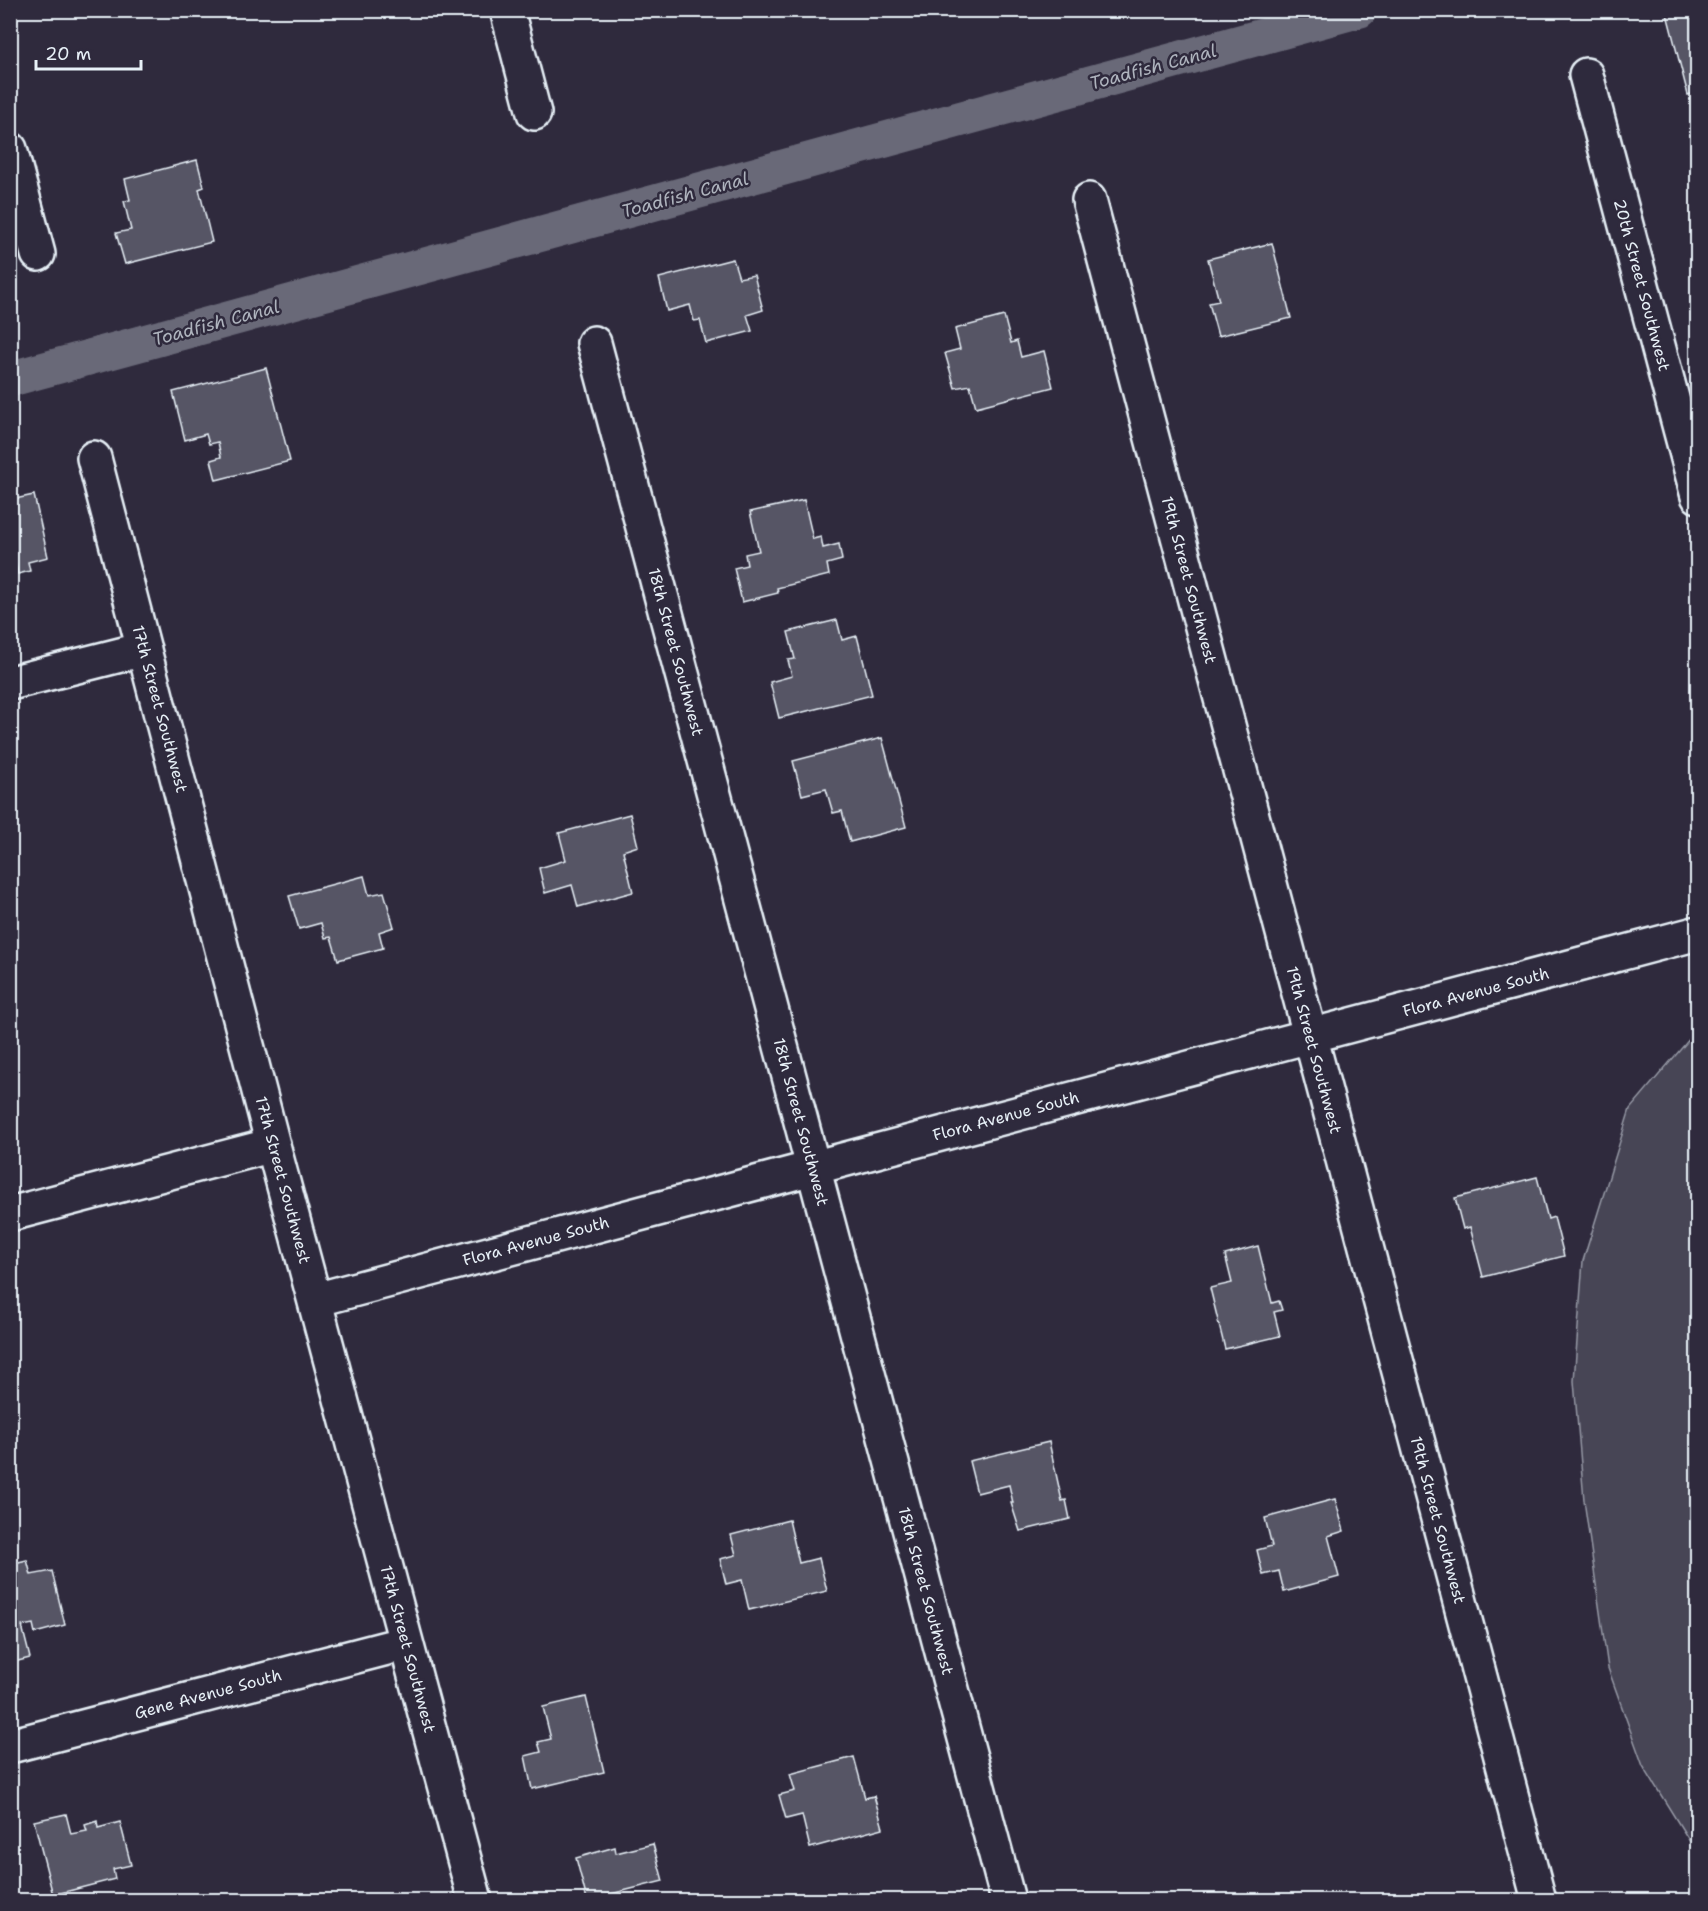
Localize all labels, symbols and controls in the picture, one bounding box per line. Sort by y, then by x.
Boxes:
scale bar [36,33,141,71]
water label: Toadfish Canal [1087,38,1219,95]
text: 20 m [45,42,91,66]
water label: Toadfish Canal [619,166,751,223]
street label: 20th Street Southwest [1609,196,1675,374]
water label: Toadfish Canal [150,294,282,351]
street label: 19th Street Southwest [1157,494,1221,666]
street label: 18th Street Southwest [643,566,709,738]
street label: 17th Street Southwest [128,623,192,795]
street label: Flora Avenue South [1400,962,1552,1022]
street label: 19th Street Southwest [1282,964,1346,1136]
street label: 18th Street Southwest [768,1036,834,1208]
street label: Flora Avenue South [930,1086,1082,1146]
street label: 17th Street Southwest [251,1094,315,1266]
street label: Flora Avenue South [460,1211,612,1271]
street label: 19th Street Southwest [1406,1434,1470,1606]
street label: 18th Street Southwest [893,1505,959,1677]
street label: 17th Street Southwest [376,1563,440,1735]
street label: Gene Avenue South [132,1664,284,1724]

